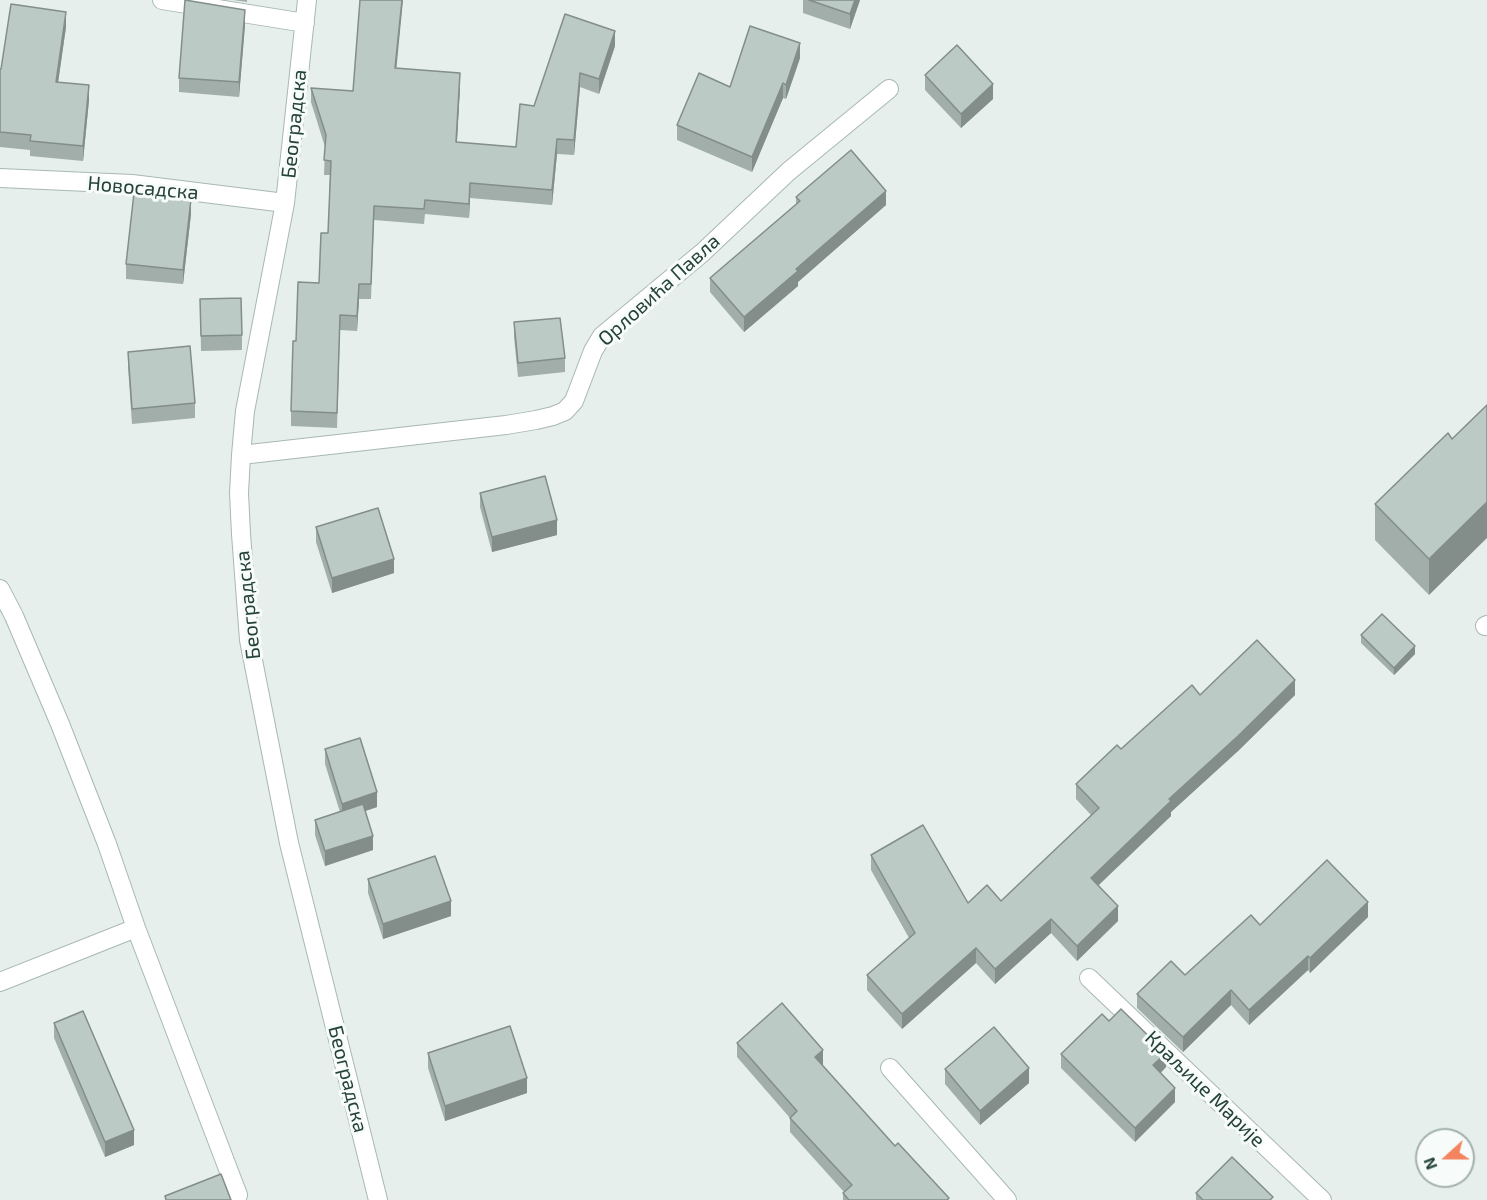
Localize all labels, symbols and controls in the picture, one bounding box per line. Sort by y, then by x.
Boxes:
street label: Београдска [276,68,312,180]
street label: Новосадска [86,171,200,205]
street label: Орловића Павла [593,229,725,351]
street label: Београдска [230,549,266,661]
street label: Београдска [323,1023,373,1135]
street label: Краљице Марије [1140,1026,1270,1152]
north arrow [1415,1128,1475,1188]
text: N [1419,1155,1441,1173]

